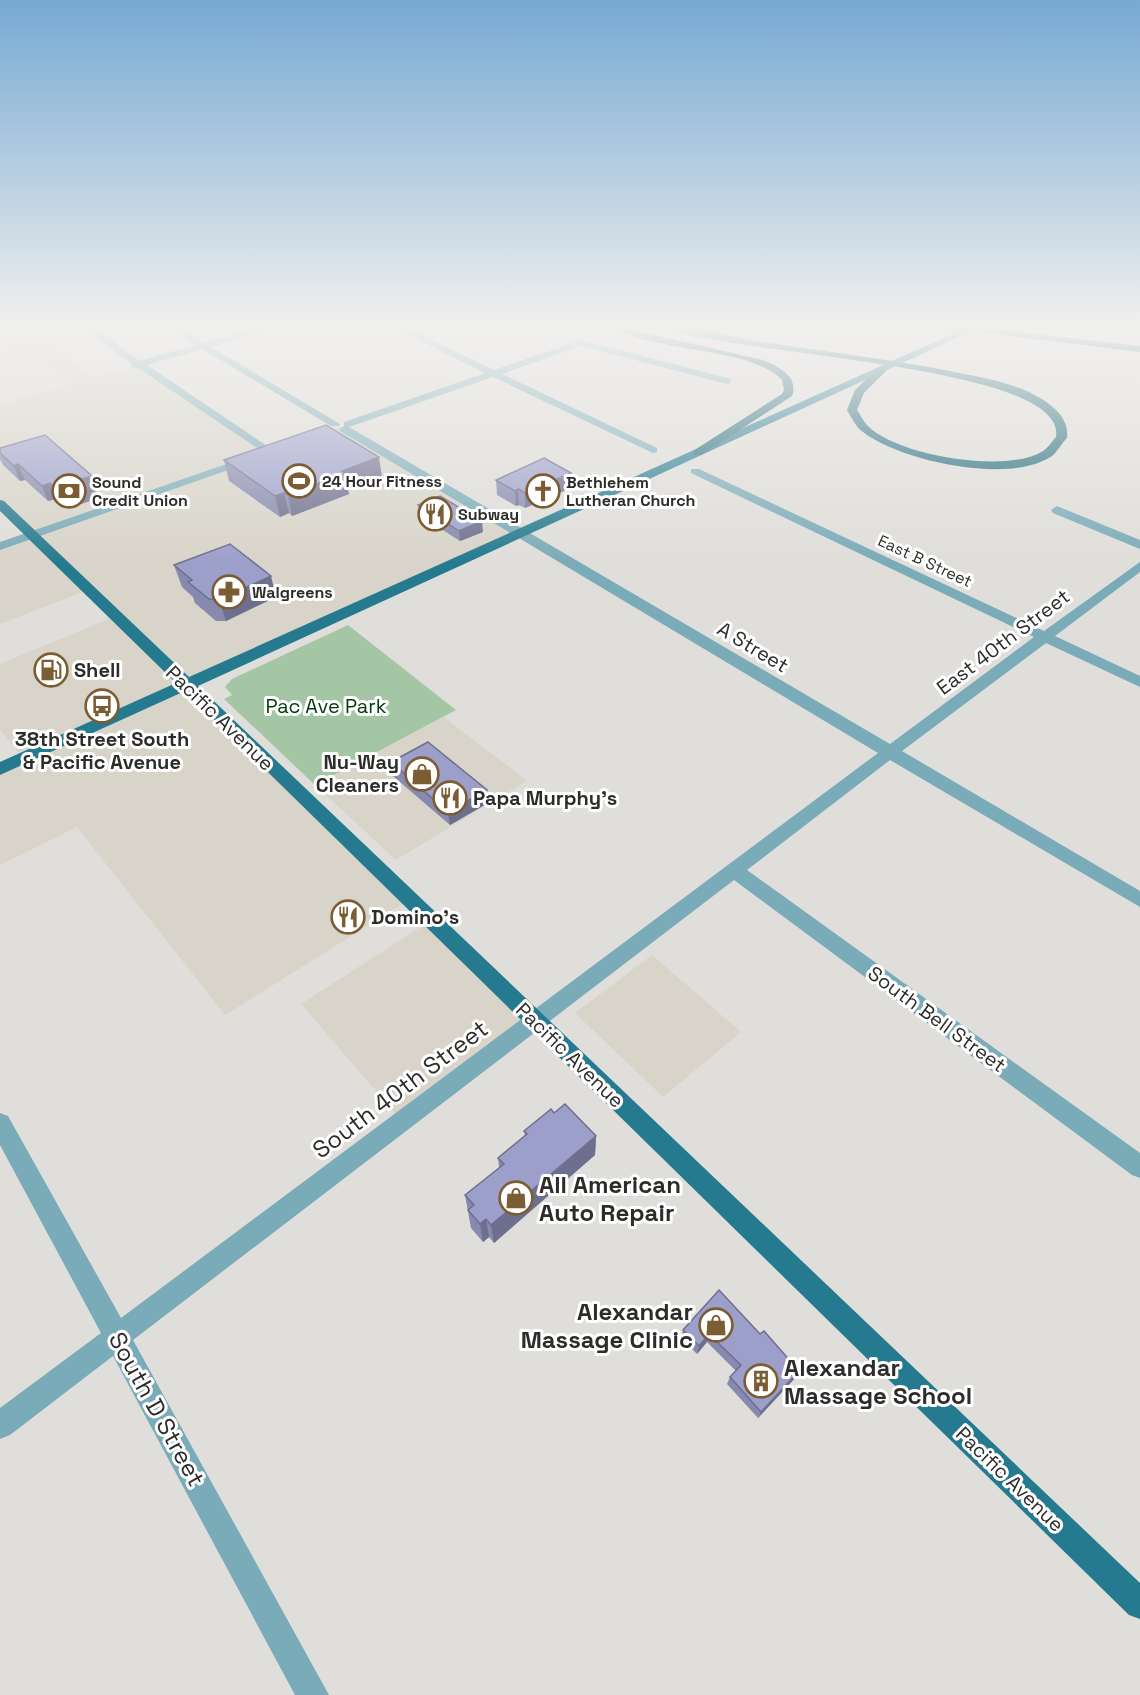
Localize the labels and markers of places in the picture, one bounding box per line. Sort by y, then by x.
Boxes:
sports icon: 24 Hour Fitness [281,463,317,499]
place label: 24 Hour Fitness [322,471,442,492]
place label: Sound Credit Union [92,472,188,511]
place label: Bethlehem Lutheran Church [566,472,695,511]
bank icon: Sound Credit Union [51,473,87,509]
church icon: Bethlehem Lutheran Church [525,473,561,509]
restaurant icon: Subway [417,496,453,532]
place label: Subway [458,504,519,525]
pharmacy icon: Walgreens [211,574,247,610]
place label: Walgreens [252,582,333,603]
fuel station icon: Shell [33,652,69,688]
place label: Shell [74,657,121,683]
bus stop icon: 38th Street South & Pacific Avenue [84,688,120,724]
place label: 38th Street South & Pacific Avenue [15,726,189,775]
place label: Nu-Way Cleaners [316,749,399,798]
shop icon: Nu-Way Cleaners [404,756,440,792]
restaurant icon: Papa Murphy's [432,780,468,816]
place label: Papa Murphy's [473,785,617,811]
restaurant icon: Domino's [330,899,366,935]
place label: Domino's [371,904,459,930]
place label: All American Auto Repair [539,1169,681,1228]
shop icon: All American Auto Repair [498,1180,534,1216]
place label: Alexandar Massage Clinic [521,1296,693,1355]
shop icon: Alexandar Massage Clinic [698,1307,734,1343]
place label: Alexandar Massage School [784,1352,972,1411]
building icon: Alexandar Massage School [743,1363,779,1399]

